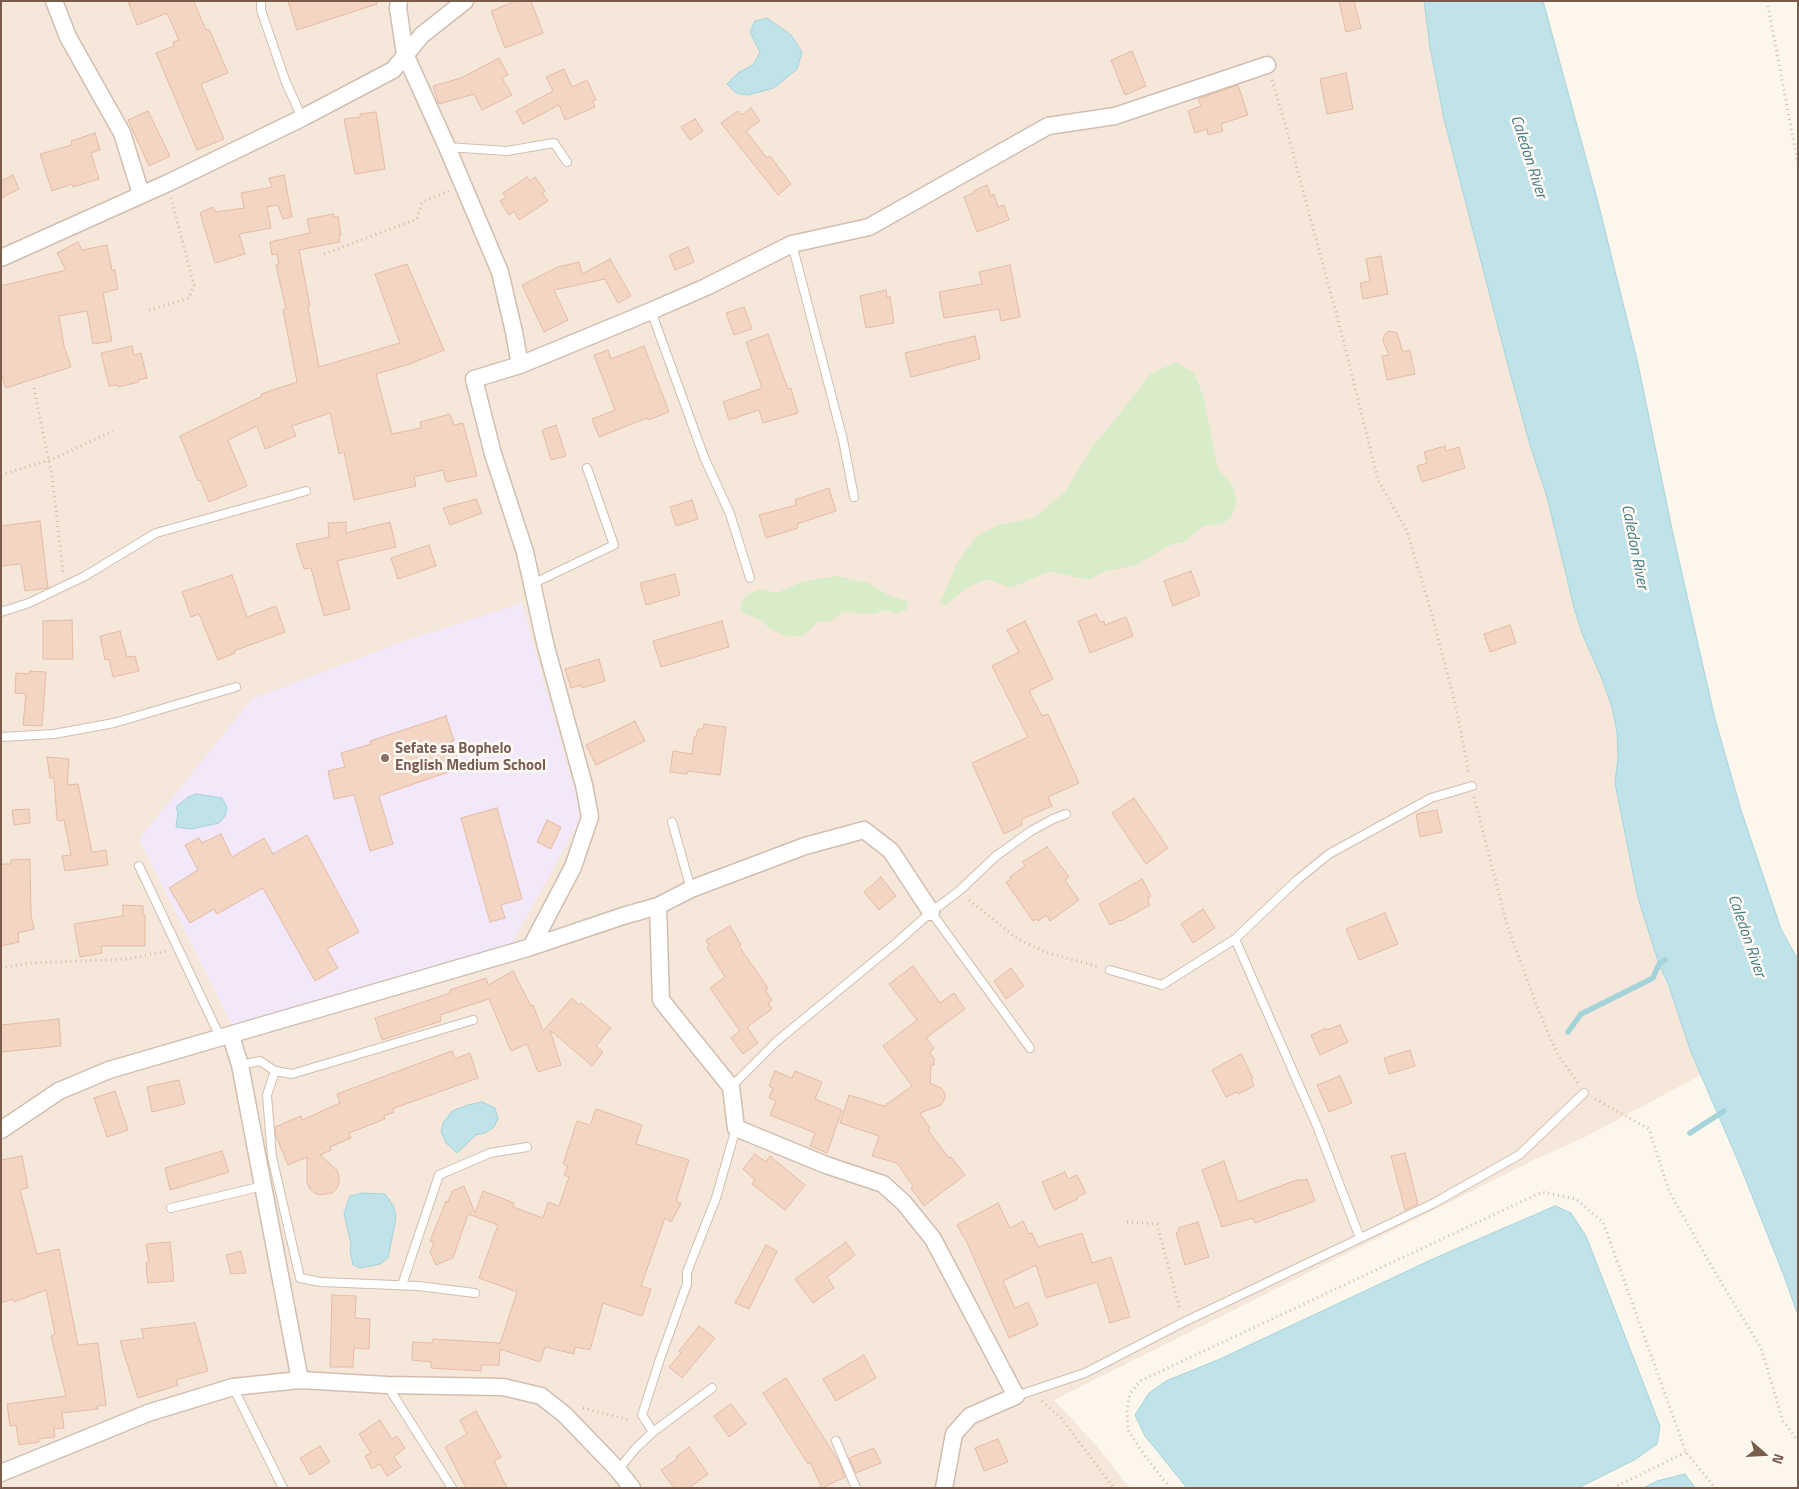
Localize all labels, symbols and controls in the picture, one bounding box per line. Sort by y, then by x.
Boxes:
water label: Caledon River [1506,113,1550,201]
water label: Caledon River [1616,503,1652,591]
place label: Sefate sa Bophelo English Medium School [395,740,546,775]
marker: Sefate sa Bophelo English Medium School [379,752,391,764]
water label: Caledon River [1723,892,1769,980]
north arrow [1739,1429,1789,1479]
text: N [1767,1451,1790,1467]

